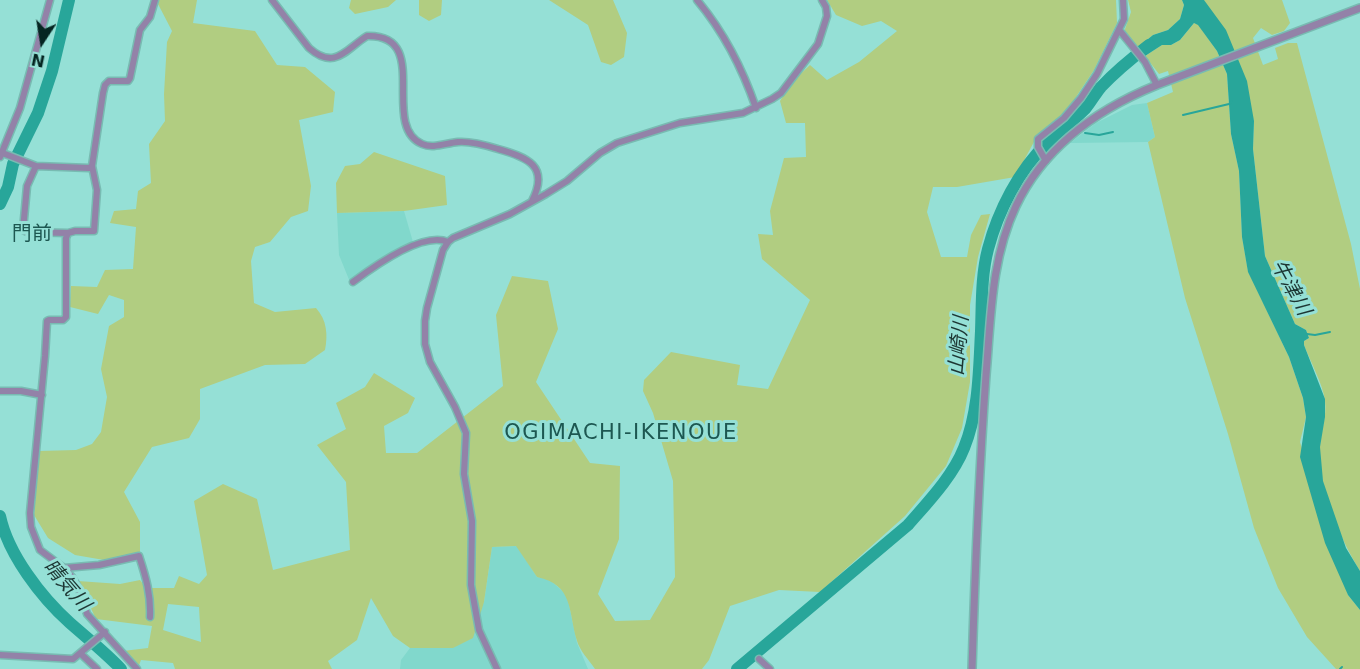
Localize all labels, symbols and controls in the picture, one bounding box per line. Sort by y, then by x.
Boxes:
north arrow [12,12,72,72]
text: N [30,49,47,71]
district label: 門前 [12,223,52,247]
water label: 牛津川 [1265,256,1315,320]
water label: 山崎川 [945,315,975,377]
district label: OGIMACHI-IKENOUE [504,421,738,447]
water label: 晴気川 [37,555,95,617]

